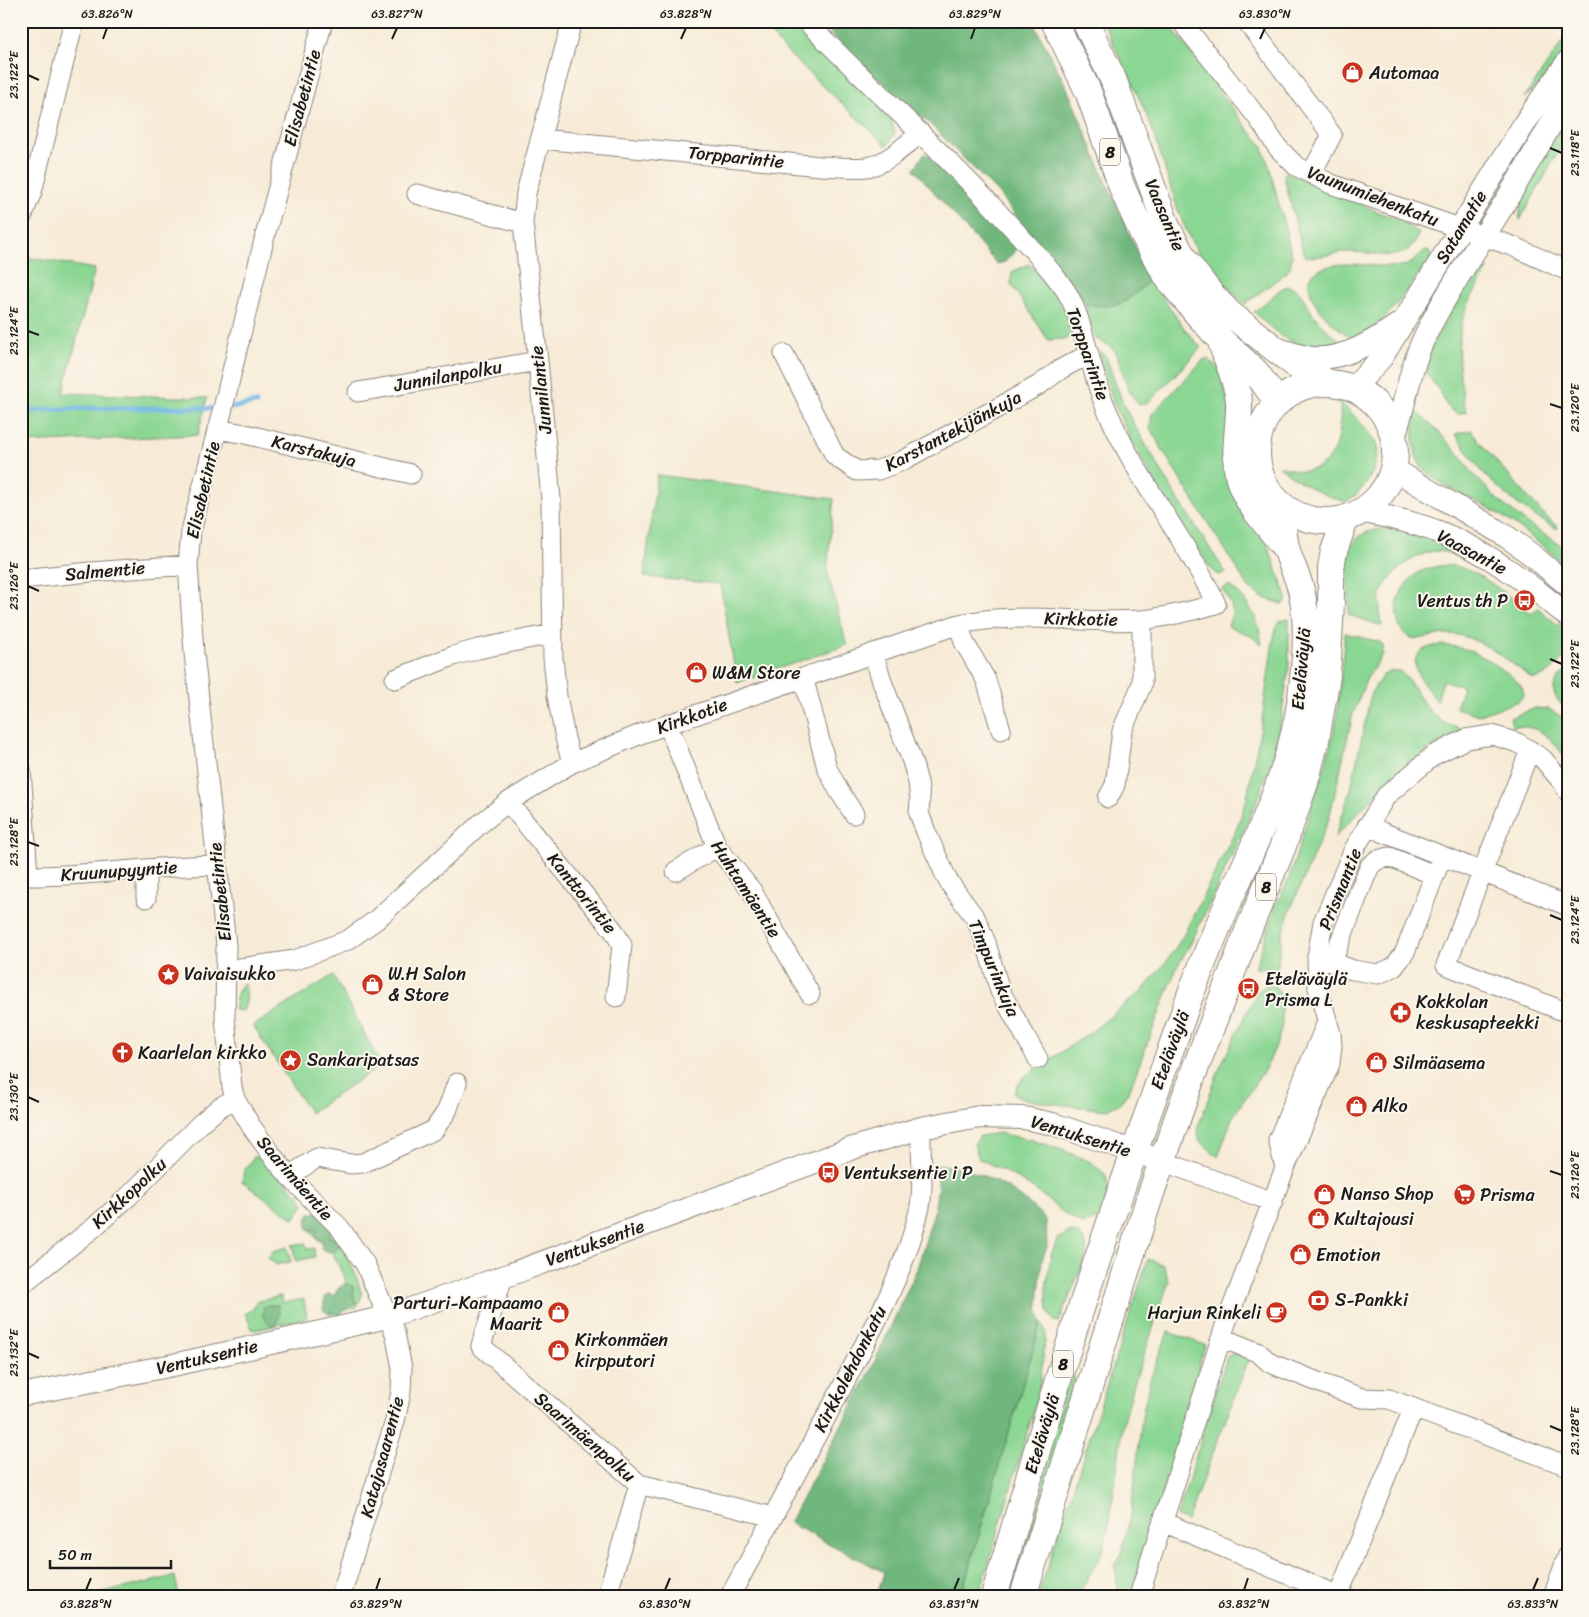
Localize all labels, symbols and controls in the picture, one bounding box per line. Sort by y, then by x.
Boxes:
text: 63.826°N [81,3,133,25]
text: 63.827°N [371,3,423,25]
text: 63.828°N [660,3,713,25]
text: 63.829°N [949,3,1002,25]
text: 63.830°N [1239,3,1292,25]
street label: Elisabetintie [274,46,330,150]
text: 23.122°E [3,50,25,99]
place label: Automaa [1368,57,1439,89]
shop icon: Automaa [1341,61,1365,85]
text: 23.118°E [1564,128,1586,176]
street label: Torpparintie [686,136,786,178]
road number: 8 [1100,138,1120,166]
street label: Vaunumiehenkatu [1302,156,1444,236]
street label: Vaasantie [1135,174,1195,256]
street label: Satamatie [1426,184,1496,270]
street label: Torpparintie [1057,303,1119,405]
text: 23.124°E [3,305,25,355]
street label: Junnilantie [520,344,562,437]
street label: Junnilanpolku [390,351,505,401]
street label: Karstantekijänkuja [879,381,1027,481]
text: 23.120°E [1564,382,1586,432]
street label: Karstakuja [268,425,360,477]
street label: Elisabetintie [176,438,230,542]
street label: Vaasantie [1431,520,1513,584]
street label: Salmentie [64,552,146,590]
text: 23.126°E [3,561,25,610]
place label: Ventus th P [1417,585,1508,617]
bus stop icon: Ventus th P [1512,589,1536,613]
street label: Kirkkotie [1044,602,1118,636]
street label: Eteläväylä [1281,626,1321,711]
text: 23.122°E [1564,639,1586,688]
place label: W&M Store [712,657,801,689]
shop icon: W&M Store [684,661,708,685]
street label: Kirkkotie [652,688,732,744]
text: 23.128°E [3,817,25,866]
street label: Huhtamäentie [702,833,790,945]
street label: Elisabetintie [199,841,241,943]
street label: Prismantie [1309,843,1371,935]
street label: Kanttorintie [539,845,625,941]
street label: Kruunupyyntie [60,851,178,891]
road number: 8 [1256,874,1276,900]
text: 23.124°E [1564,894,1586,944]
street label: Timpurinkuja [959,914,1029,1023]
place label: Vaivaisukko [184,958,276,990]
place label: W.H Salon & Store [388,958,466,1011]
place icon: Vaivaisukko [156,962,180,986]
place label: Eteläväylä Prisma L [1265,963,1348,1016]
shop icon: W.H Salon & Store [360,972,384,996]
bus stop icon: Eteläväylä Prisma L [1237,977,1261,1001]
place label: Kokkolan keskusapteekki [1416,986,1540,1039]
pharmacy icon: Kokkolan keskusapteekki [1388,1000,1412,1024]
street label: Eteläväylä [1141,1005,1199,1094]
place label: Kaarlelan kirkko [138,1037,267,1069]
church icon: Kaarlelan kirkko [110,1041,134,1065]
place label: Sankaripatsas [307,1044,420,1076]
place label: Silmäasema [1393,1047,1485,1079]
place icon: Sankaripatsas [279,1048,303,1072]
shop icon: Silmäasema [1365,1051,1389,1075]
text: 23.130°E [3,1072,25,1121]
place label: Alko [1371,1090,1408,1122]
shop icon: Alko [1344,1094,1368,1118]
street label: Ventuksentie [1027,1106,1135,1166]
street label: Saarimäentie [248,1128,342,1228]
street label: Kirkkopolku [84,1149,175,1237]
text: 23.126°E [1564,1150,1586,1199]
place label: Ventuksentie i P [844,1157,973,1189]
bus stop icon: Ventuksentie i P [816,1161,840,1185]
place label: Nanso Shop [1341,1178,1434,1210]
place label: Prisma [1480,1179,1535,1211]
shop icon: Nanso Shop [1313,1182,1337,1206]
supermarket icon: Prisma [1452,1183,1476,1207]
place label: Kultajousi [1334,1203,1415,1235]
shop icon: Kultajousi [1306,1207,1330,1231]
street label: Ventuksentie [541,1210,649,1276]
place label: Emotion [1316,1239,1381,1271]
shop icon: Emotion [1288,1243,1312,1267]
place label: S-Pankki [1335,1284,1409,1316]
place label: Parturi-Kampaamo Maarit [393,1287,543,1340]
bank icon: S-Pankki [1307,1288,1331,1312]
place label: Harjun Rinkeli [1147,1297,1262,1329]
street label: Kirkkolehdonkatu [804,1300,896,1438]
shop icon: Parturi-Kampaamo Maarit [547,1301,571,1325]
cafe icon: Harjun Rinkeli [1265,1301,1289,1325]
place label: Kirkonmäen kirpputori [575,1324,668,1377]
text: 23.132°E [3,1328,25,1377]
street label: Ventuksentie [153,1330,261,1384]
shop icon: Kirkonmäen kirpputori [547,1338,571,1362]
road number: 8 [1053,1350,1073,1378]
street label: Saarimäenpolku [527,1383,644,1491]
street label: Eteläväylä [1015,1389,1070,1478]
street label: Katajasaarentie [350,1393,414,1521]
text: 23.128°E [1564,1406,1586,1455]
scale bar [50,1537,171,1569]
text: 50 m [58,1542,93,1568]
text: 63.828°N [60,1593,113,1615]
text: 63.829°N [350,1593,403,1615]
text: 63.830°N [639,1593,692,1615]
text: 63.831°N [929,1593,979,1615]
text: 63.832°N [1218,1593,1270,1615]
text: 63.833°N [1508,1593,1559,1615]

